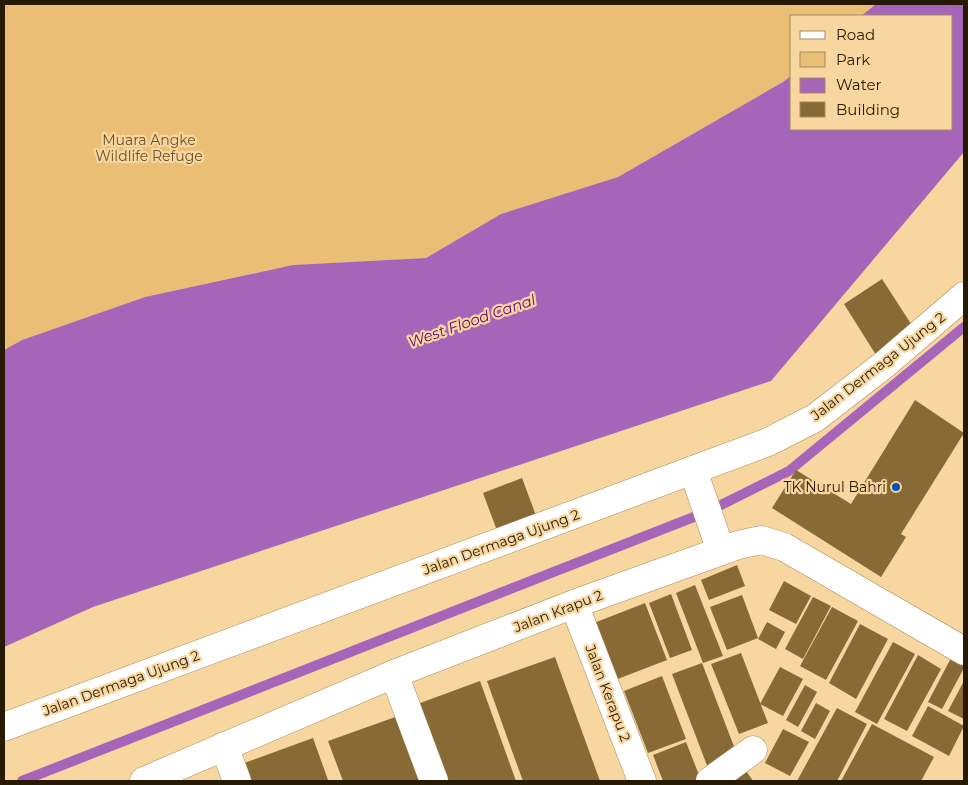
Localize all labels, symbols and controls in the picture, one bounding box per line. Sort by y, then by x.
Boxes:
legend [790,15,953,130]
text: Road [836,25,875,44]
text: Park [836,50,870,69]
text: Water [836,75,882,94]
text: Building [836,100,900,119]
park label: Muara Angke Wildlife Refuge [95,131,203,165]
water label: West Flood Canal [406,290,538,351]
street label: Jalan Dermaga Ujung 2 [806,308,949,425]
place label: TK Nurul Bahri [784,478,886,496]
marker: TK Nurul Bahri [890,481,902,493]
street label: Jalan Dermaga Ujung 2 [419,505,582,579]
street label: Jalan Krapu 2 [510,586,605,637]
street label: Jalan Kerapu 2 [581,641,635,744]
street label: Jalan Dermaga Ujung 2 [39,646,202,720]

